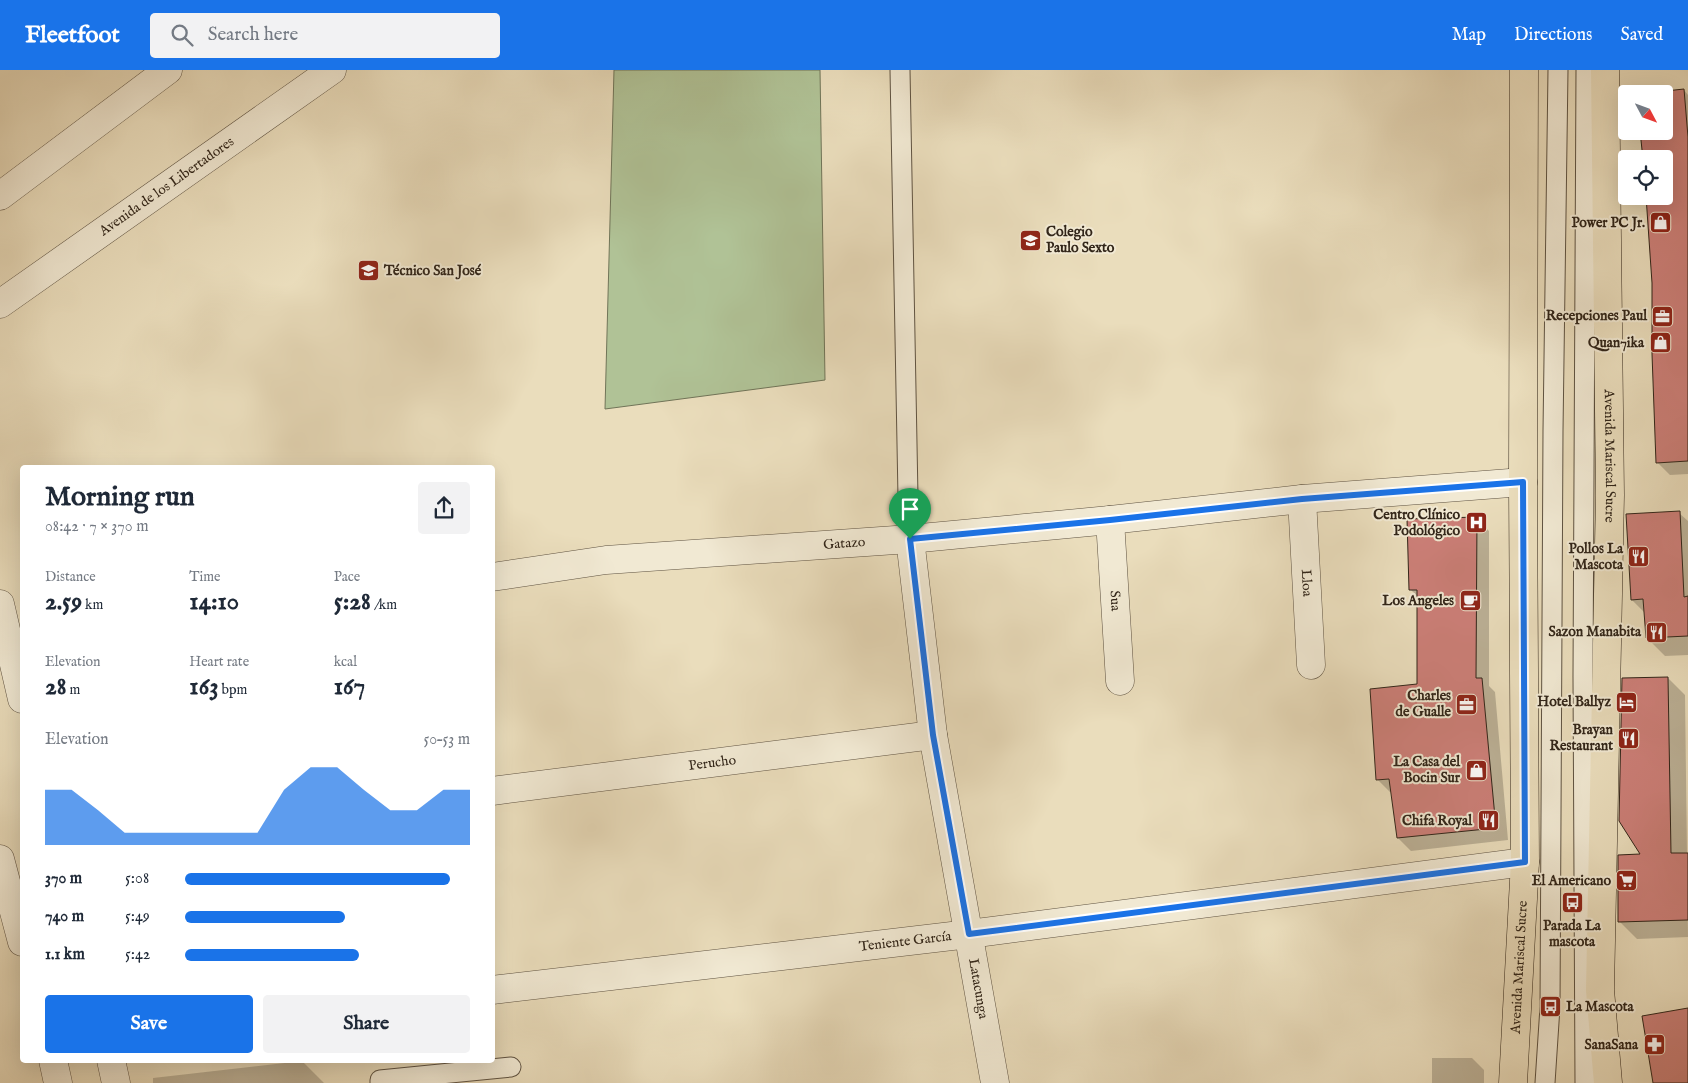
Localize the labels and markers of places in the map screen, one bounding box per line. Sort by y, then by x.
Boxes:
shop icon: Power PC Jr. [1649,211,1673,235]
place label: Power PC Jr. [1572,214,1645,232]
place label: Colegio Paulo Sexto [1046,223,1115,257]
school or university icon: Colegio Paulo Sexto [1018,228,1042,252]
school or university icon: Técnico San José [356,259,380,283]
place label: Técnico San José [383,262,482,280]
office icon: Recepciones Paul [1651,304,1675,328]
place label: Recepciones Paul [1546,307,1648,325]
shop icon: Quan7ika [1648,331,1672,355]
place label: Quan7ika [1588,334,1645,352]
pin [889,488,931,539]
place label: Centro Clínico Podológico [1373,506,1460,540]
hospital icon: Centro Clínico Podológico [1464,511,1488,535]
place label: Pollos La Mascota [1569,540,1624,574]
restaurant icon: Pollos La Mascota [1627,545,1651,569]
cafe icon: Los Angeles [1458,589,1482,613]
place label: Los Angeles [1382,592,1454,610]
restaurant icon: Sazon Manabita [1645,620,1669,644]
place label: Sazon Manabita [1549,623,1642,641]
place label: Charles de Gualle [1396,687,1452,721]
hotel icon: Hotel Ballyz [1615,690,1639,714]
office icon: Charles de Gualle [1455,692,1479,716]
place label: Hotel Ballyz [1537,693,1612,711]
place label: Brayan Restaurant [1550,721,1614,755]
restaurant icon: Brayan Restaurant [1617,726,1641,750]
place label: La Casa del Bocin Sur [1393,753,1461,787]
shop icon: La Casa del Bocin Sur [1464,758,1488,782]
restaurant icon: Chifa Royal [1476,809,1500,833]
place label: Chifa Royal [1402,812,1473,830]
supermarket icon: El Americano [1615,869,1639,893]
place label: El Americano [1532,872,1611,890]
bus stop icon: Parada La mascota [1560,891,1584,915]
place label: Parada La mascota [1543,917,1602,951]
bus stop icon: La Mascota [1538,995,1562,1019]
place label: La Mascota [1566,998,1635,1016]
pharmacy icon: SanaSana [1642,1033,1666,1057]
place label: SanaSana [1585,1036,1639,1054]

